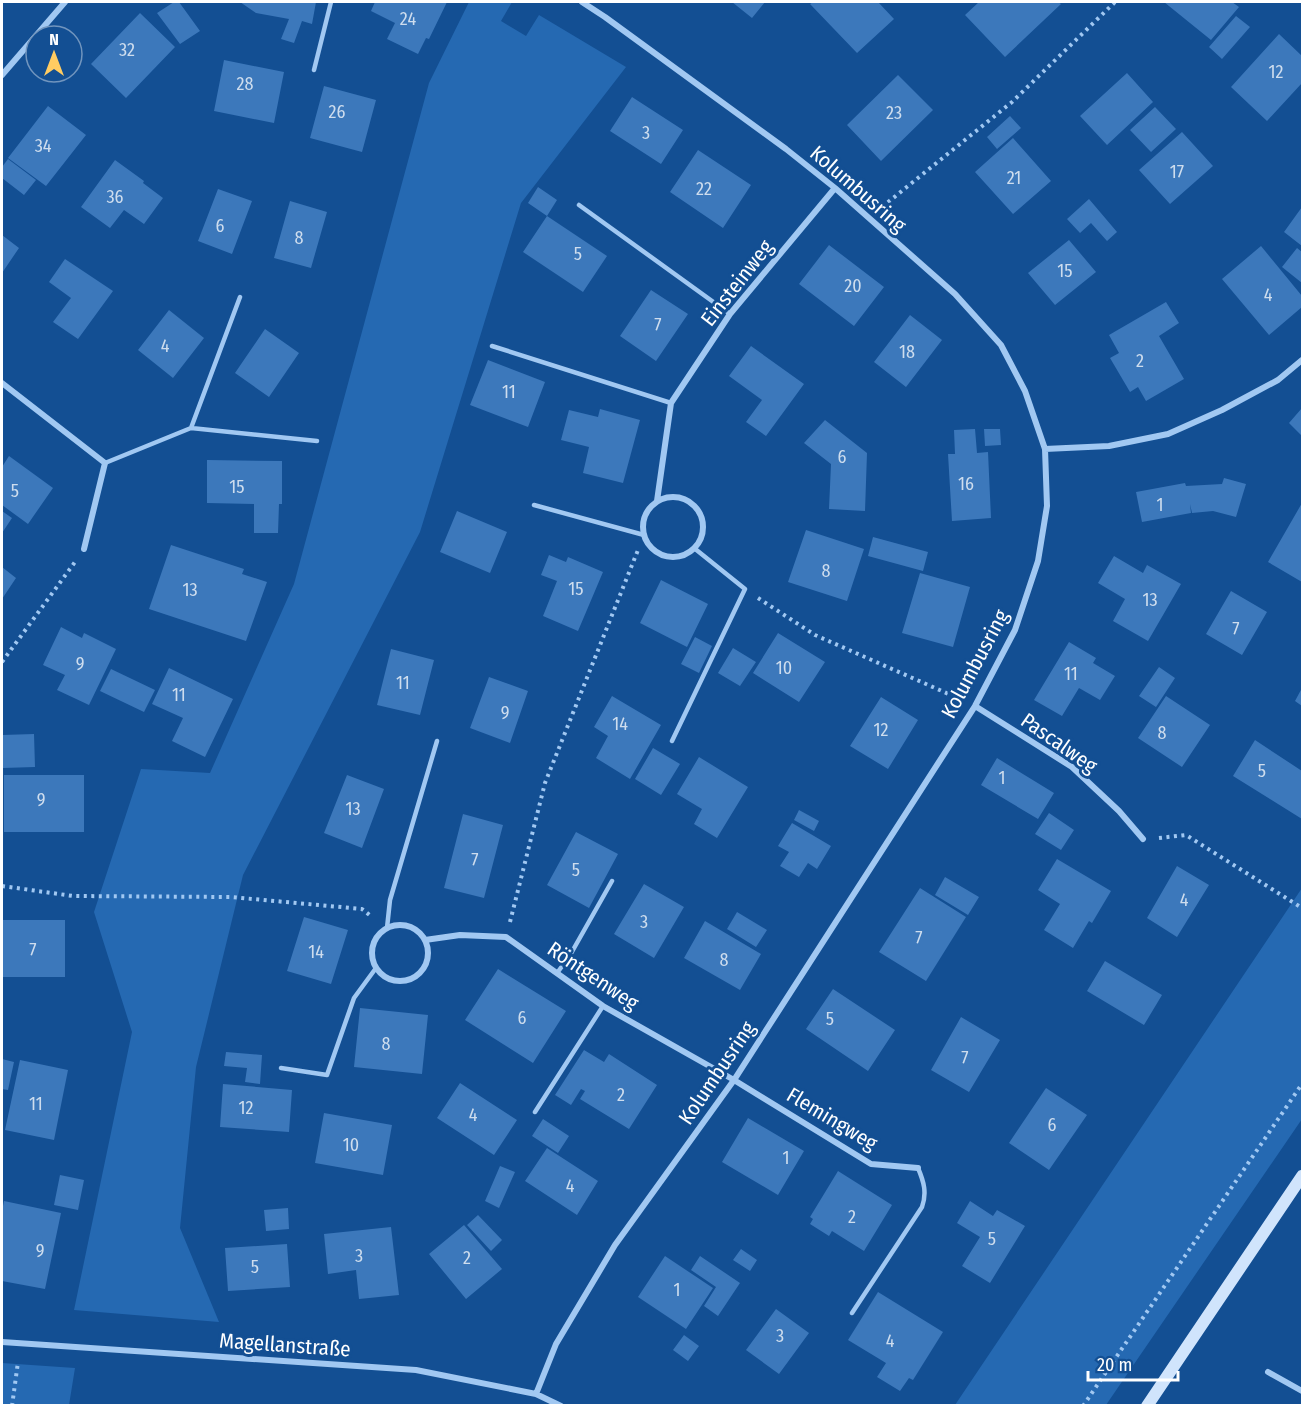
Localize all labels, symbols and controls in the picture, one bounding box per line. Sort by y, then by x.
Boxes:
house number: 24 [400,8,416,30]
north arrow [24,24,84,84]
text: N [49,30,59,49]
house number: 32 [119,39,135,61]
house number: 12 [1269,61,1284,83]
house number: 28 [237,73,253,95]
house number: 26 [329,101,346,123]
house number: 23 [886,102,902,124]
house number: 3 [642,122,650,144]
house number: 34 [35,135,52,157]
street label: Kolumbusring [804,140,912,238]
house number: 17 [1170,161,1184,183]
house number: 21 [1007,167,1021,189]
house number: 22 [696,178,712,200]
house number: 36 [106,186,124,208]
house number: 6 [216,215,225,237]
house number: 8 [295,227,304,249]
street label: Einsteinweg [695,235,779,331]
house number: 5 [574,243,582,265]
house number: 15 [1057,260,1073,282]
house number: 20 [844,275,862,297]
house number: 4 [1264,284,1273,306]
house number: 7 [654,314,662,336]
house number: 4 [161,335,170,357]
house number: 18 [899,341,915,363]
house number: 2 [1136,350,1144,372]
house number: 11 [502,381,516,403]
house number: 6 [838,446,847,468]
house number: 16 [958,473,974,495]
house number: 15 [229,476,245,498]
house number: 5 [11,480,19,502]
house number: 1 [1156,494,1164,516]
house number: 8 [822,560,831,582]
house number: 15 [568,578,584,600]
house number: 13 [182,579,198,601]
house number: 13 [1142,589,1158,611]
street label: Kolumbusring [936,605,1015,723]
house number: 7 [1232,618,1240,640]
house number: 9 [76,653,84,675]
house number: 10 [776,657,792,679]
house number: 11 [1064,663,1078,685]
house number: 11 [396,672,410,694]
house number: 11 [172,684,186,706]
house number: 9 [501,702,509,724]
street label: Pascalweg [1016,707,1102,779]
house number: 14 [612,713,628,735]
house number: 12 [874,719,889,741]
house number: 8 [1158,722,1167,744]
house number: 5 [1258,760,1266,782]
house number: 1 [998,767,1006,789]
house number: 9 [37,789,45,811]
house number: 13 [345,798,361,820]
house number: 7 [471,849,479,871]
house number: 5 [572,859,580,881]
house number: 4 [1180,889,1189,911]
house number: 3 [640,911,648,933]
house number: 7 [915,927,923,949]
street label: Röntgenweg [542,936,644,1016]
house number: 7 [29,939,37,961]
house number: 14 [308,941,324,963]
house number: 8 [720,949,729,971]
house number: 6 [518,1007,527,1029]
house number: 5 [826,1008,834,1030]
street label: Kolumbusring [673,1016,761,1130]
house number: 8 [382,1033,391,1055]
house number: 7 [961,1047,969,1069]
street label: Flemingweg [782,1082,882,1156]
house number: 2 [617,1084,625,1106]
house number: 11 [29,1093,43,1115]
house number: 12 [239,1097,254,1119]
house number: 4 [469,1104,478,1126]
house number: 6 [1048,1114,1057,1136]
house number: 10 [343,1134,359,1156]
house number: 1 [782,1147,790,1169]
house number: 4 [566,1175,575,1197]
house number: 2 [848,1206,856,1228]
house number: 5 [988,1228,996,1250]
house number: 9 [36,1240,44,1262]
house number: 3 [355,1245,363,1267]
house number: 2 [463,1247,471,1269]
house number: 5 [251,1256,259,1278]
house number: 1 [673,1279,681,1301]
house number: 3 [776,1325,784,1347]
street label: Magellanstraße [218,1327,352,1363]
house number: 4 [886,1330,895,1352]
scale bar [1088,1344,1178,1382]
text: 20 m [1097,1354,1132,1376]

